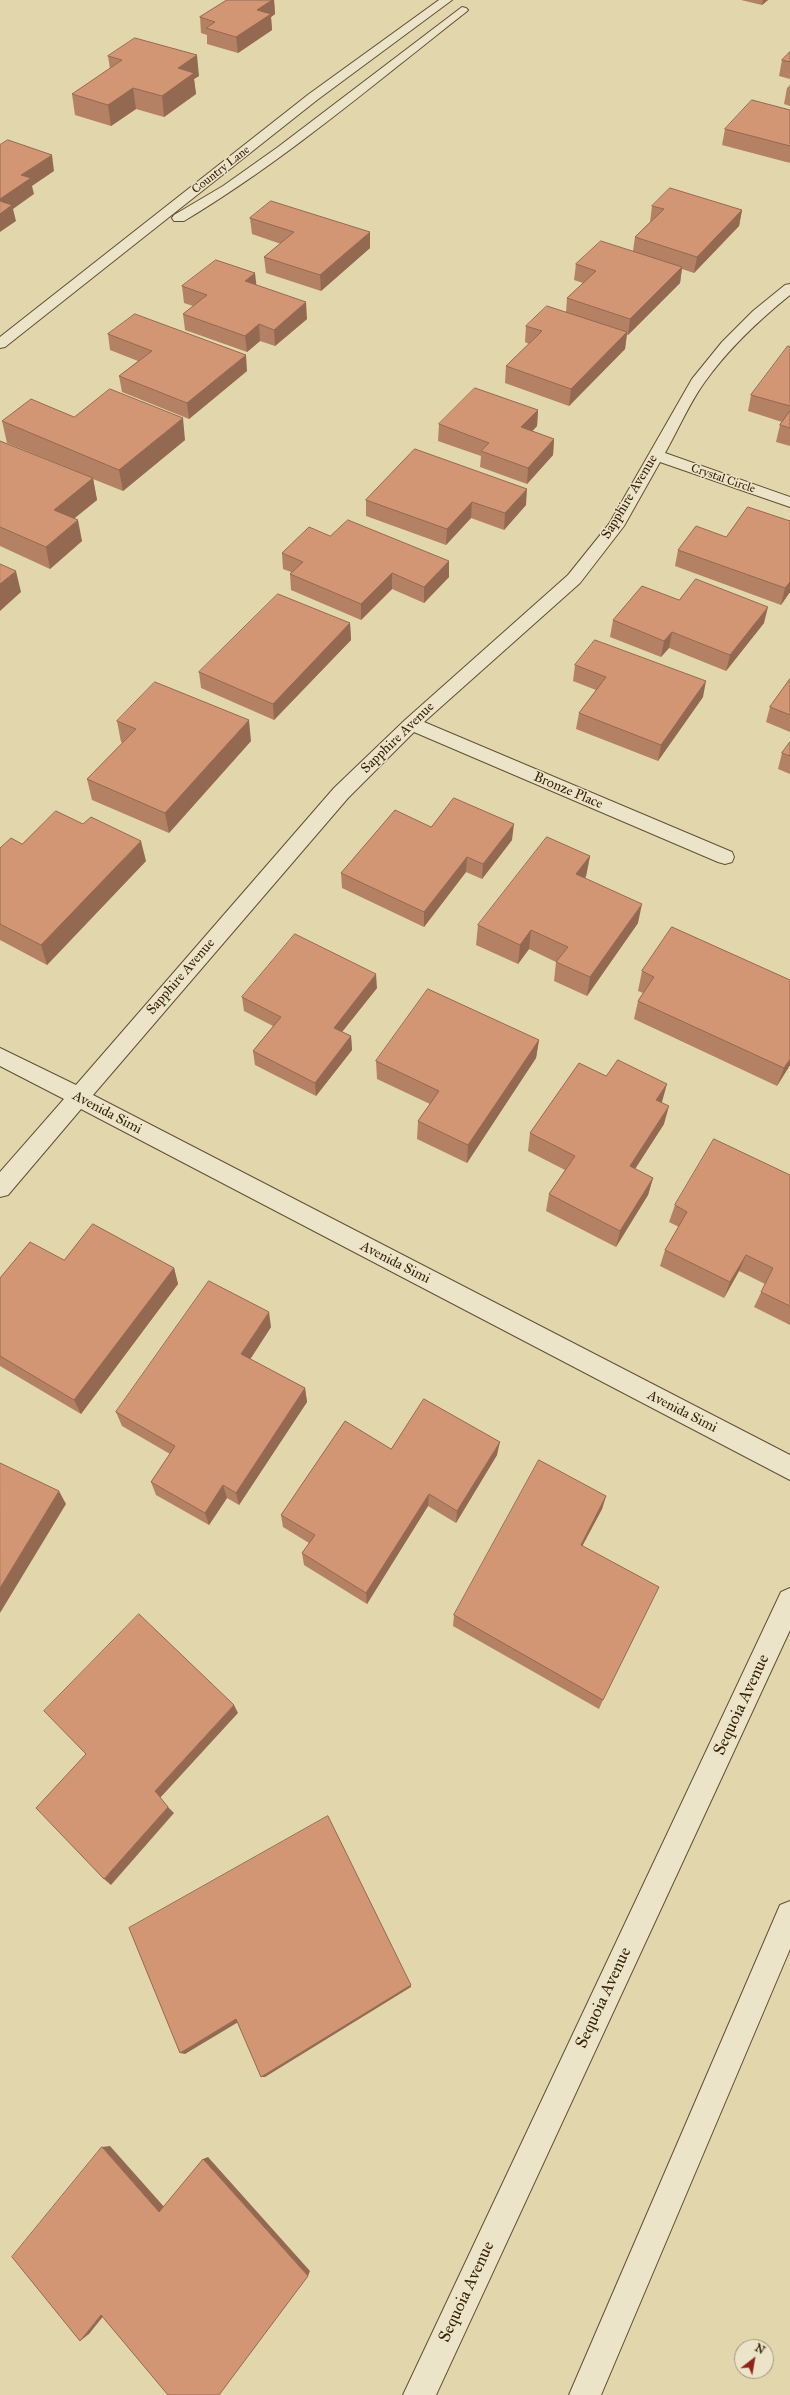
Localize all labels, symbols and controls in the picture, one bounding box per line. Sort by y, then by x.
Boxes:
street label: Country Lane [189,143,253,197]
street label: Sapphire Avenue [598,452,662,542]
street label: Crystal Circle [689,461,757,497]
street label: Sapphire Avenue [358,699,438,777]
street label: Bronze Place [531,769,605,813]
street label: Sapphire Avenue [143,935,219,1019]
street label: Avenida Simi [69,1088,145,1138]
street label: Avenida Simi [357,1238,433,1288]
street label: Avenida Simi [644,1387,720,1437]
street label: Sequoia Avenue [710,1651,774,1759]
street label: Sequoia Avenue [572,1944,636,2052]
street label: Sequoia Avenue [435,2238,499,2346]
north arrow [734,2339,774,2379]
text: N [753,2341,767,2357]

